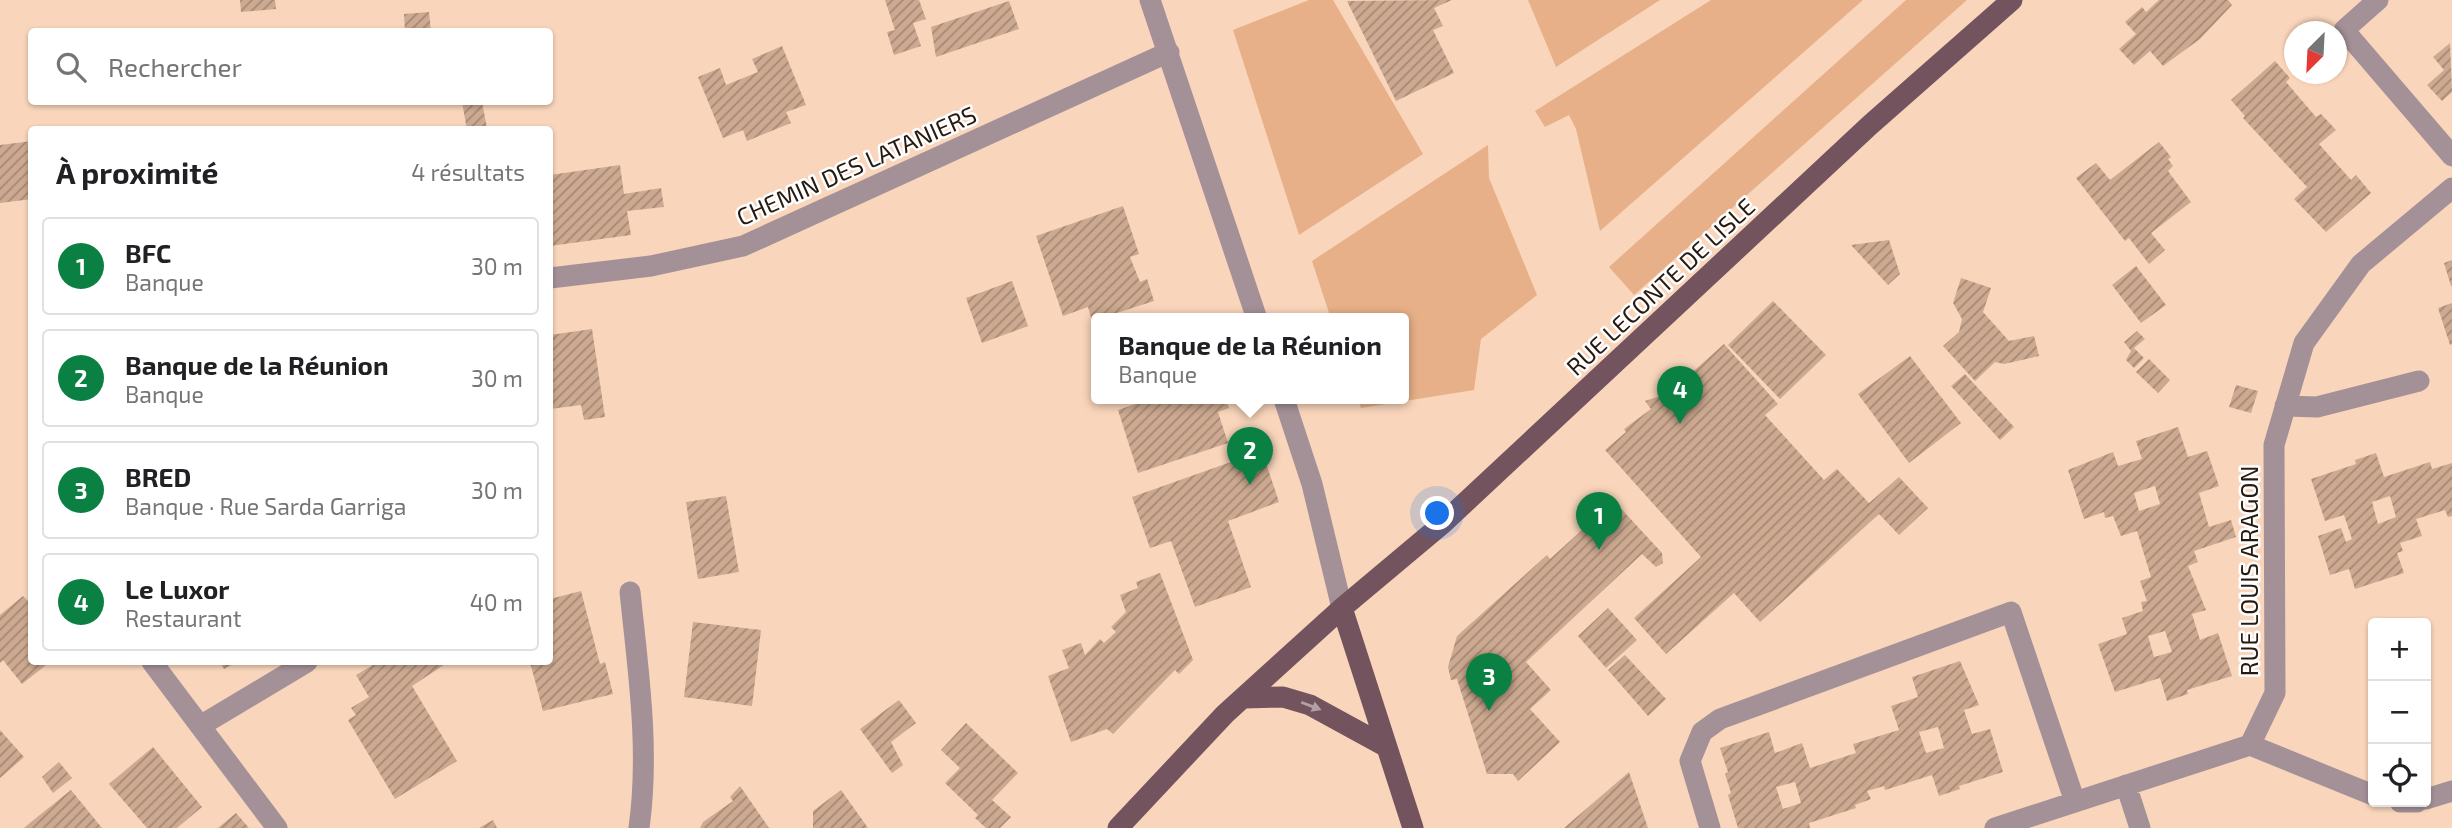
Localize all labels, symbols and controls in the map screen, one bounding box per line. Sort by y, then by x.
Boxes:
north arrow [2284,21,2347,84]
search box [28,28,553,105]
icon: search [52,48,90,86]
text: Rechercher [108,51,242,82]
street label: CHEMIN DES LATANIERS [732,99,980,231]
text: À proximité [56,154,218,190]
text: 4 résultats [411,158,525,186]
street label: RUE LECONTE DE LISLE [1560,191,1760,381]
text: BFC [125,237,171,268]
text: 1 [76,252,86,280]
text: 30 m [471,252,523,280]
text: Banque [125,268,204,296]
popup [1091,313,1409,404]
text: Banque de la Réunion [1118,329,1382,360]
text: Banque de la Réunion [125,349,389,380]
text: Banque [1118,360,1197,388]
text: 2 [74,364,88,392]
text: 30 m [471,364,523,392]
pin: 4 [1657,366,1703,424]
text: Banque [125,380,204,408]
pin: 2 [1227,427,1273,485]
text: BRED [125,461,191,492]
street label: RUE LOUIS ARAGON [2234,466,2263,676]
text: 3 [74,476,88,504]
text: 30 m [471,476,523,504]
text: Banque · Rue Sarda Garriga [125,492,406,520]
pin: 1 [1576,492,1622,550]
your location [1420,496,1454,530]
text: Le Luxor [125,573,229,604]
text: 4 [74,588,88,616]
text: 40 m [470,588,523,616]
text: Restaurant [125,604,242,632]
map controls [2368,618,2431,807]
button: + [2368,618,2431,681]
pin: 3 [1466,653,1512,711]
button: − [2368,681,2431,744]
one-way arrow [1301,701,1322,712]
button: locate [2368,744,2431,807]

